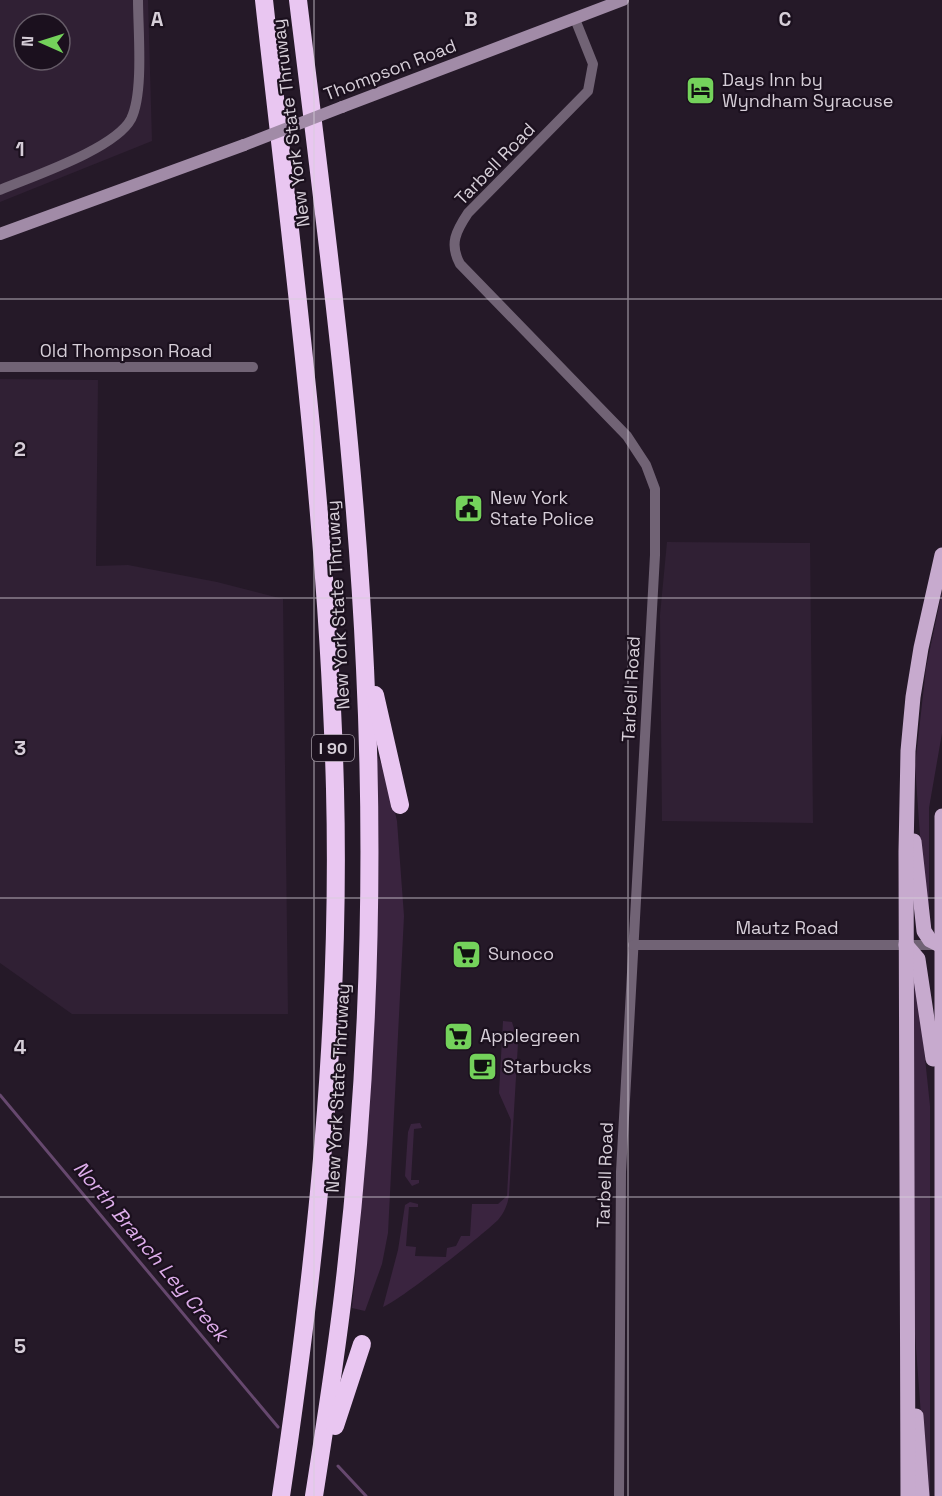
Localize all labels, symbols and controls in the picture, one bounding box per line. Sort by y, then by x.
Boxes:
text: A [151,6,164,32]
text: B [464,6,478,32]
text: C [779,6,792,32]
north arrow [12,12,72,72]
street label: New York State Thruway [266,18,315,228]
street label: Thompson Road [320,34,459,105]
text: N [17,35,38,47]
place label: Days Inn by Wyndham Syracuse [722,68,893,112]
hotel icon: Days Inn by Wyndham Syracuse [685,74,717,106]
street label: Tarbell Road [450,118,540,210]
text: 1 [15,136,25,162]
street label: Old Thompson Road [40,339,212,362]
text: 2 [14,436,26,462]
place label: New York State Police [490,486,594,530]
public building icon: New York State Police [453,492,485,524]
street label: New York State Thruway [321,500,354,710]
street label: Tarbell Road [616,635,645,743]
text: 3 [14,735,26,761]
road number: I 90 [312,735,354,761]
street label: Mautz Road [735,916,839,939]
supermarket icon: Sunoco [451,938,483,970]
place label: Sunoco [488,942,554,965]
street label: New York State Thruway [321,983,354,1193]
supermarket icon: Applegreen [443,1020,475,1052]
place label: Applegreen [480,1024,580,1047]
text: 4 [14,1034,27,1060]
cafe icon: Starbucks [466,1051,498,1083]
place label: Starbucks [503,1055,592,1078]
street label: Tarbell Road [591,1122,618,1228]
water label: North Branch Ley Creek [68,1155,236,1348]
text: 5 [14,1333,26,1359]

